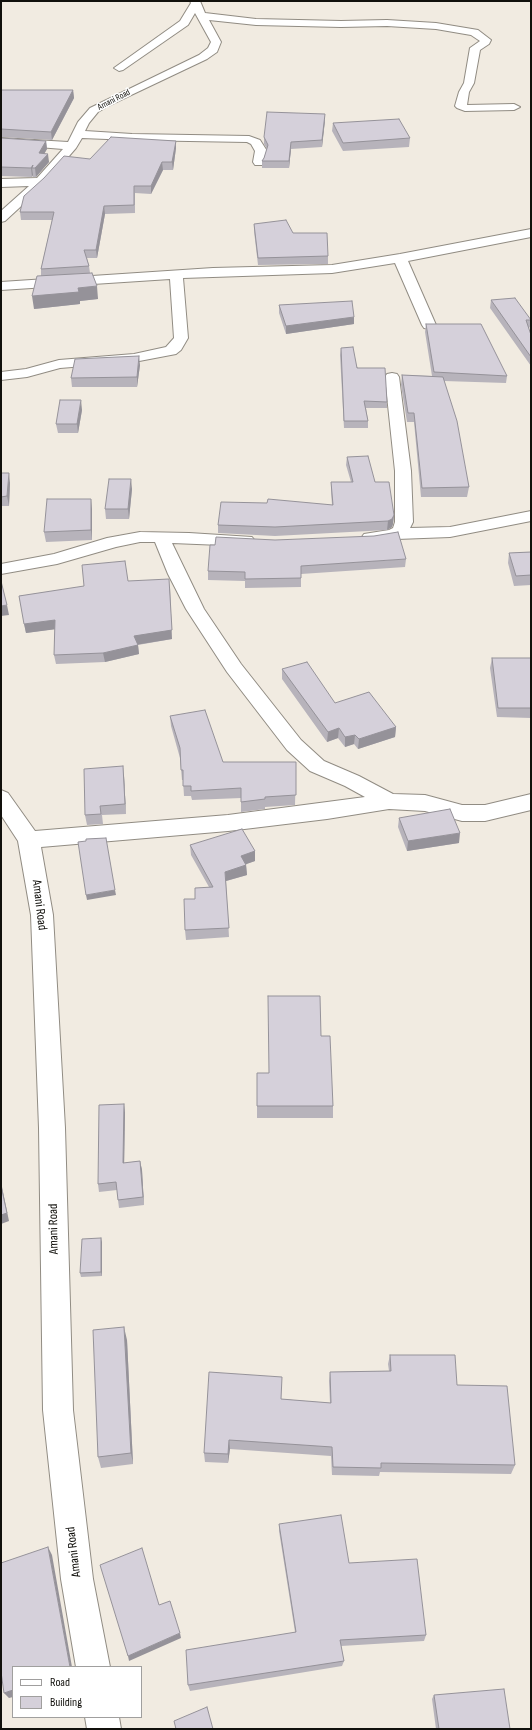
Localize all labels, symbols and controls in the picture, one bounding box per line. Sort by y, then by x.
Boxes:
street label: Amani Road [96,87,132,113]
street label: Amani Road [28,879,50,931]
street label: Amani Road [46,1203,62,1255]
street label: Amani Road [63,1526,85,1578]
legend [12,1666,142,1718]
text: Road [50,1675,70,1690]
text: Building [50,1695,82,1710]

